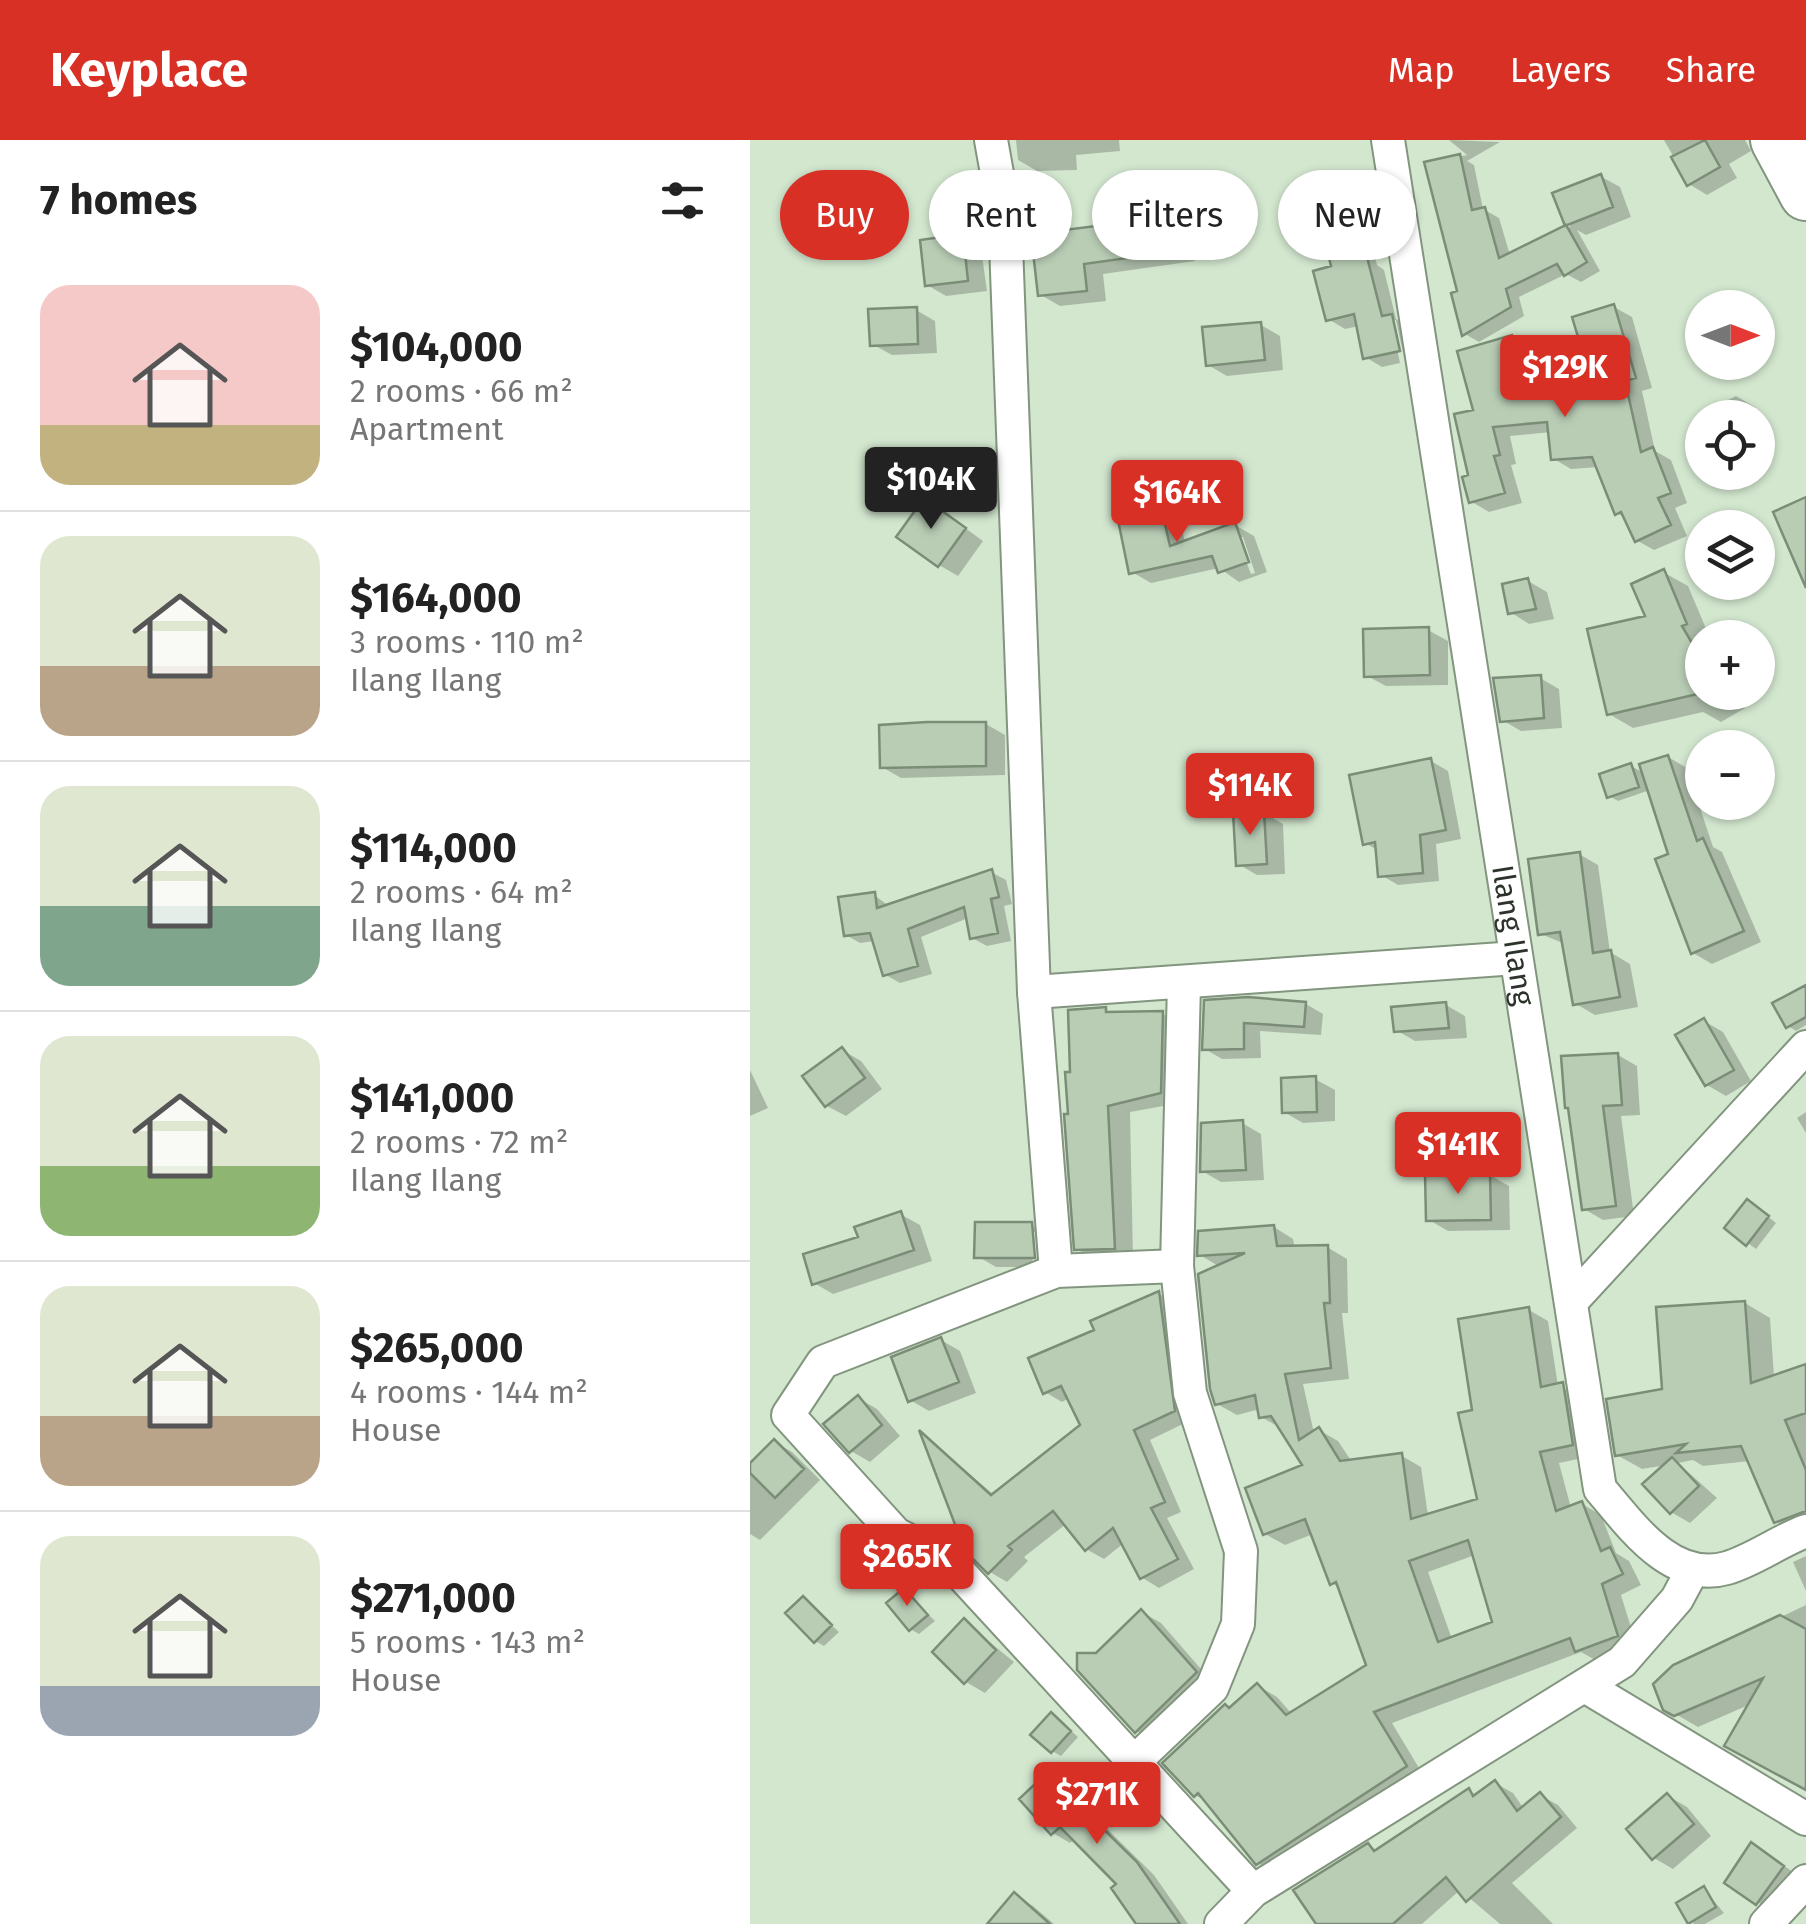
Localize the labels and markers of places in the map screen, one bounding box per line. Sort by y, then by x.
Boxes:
pin: $129K [1495,335,1635,420]
pin: $104K [861,447,1001,532]
pin: $164K [1107,460,1247,545]
pin: $114K [1180,753,1320,838]
pin: $141K [1388,1112,1528,1197]
pin: $265K [837,1524,977,1609]
pin: $271K [1027,1762,1167,1847]

